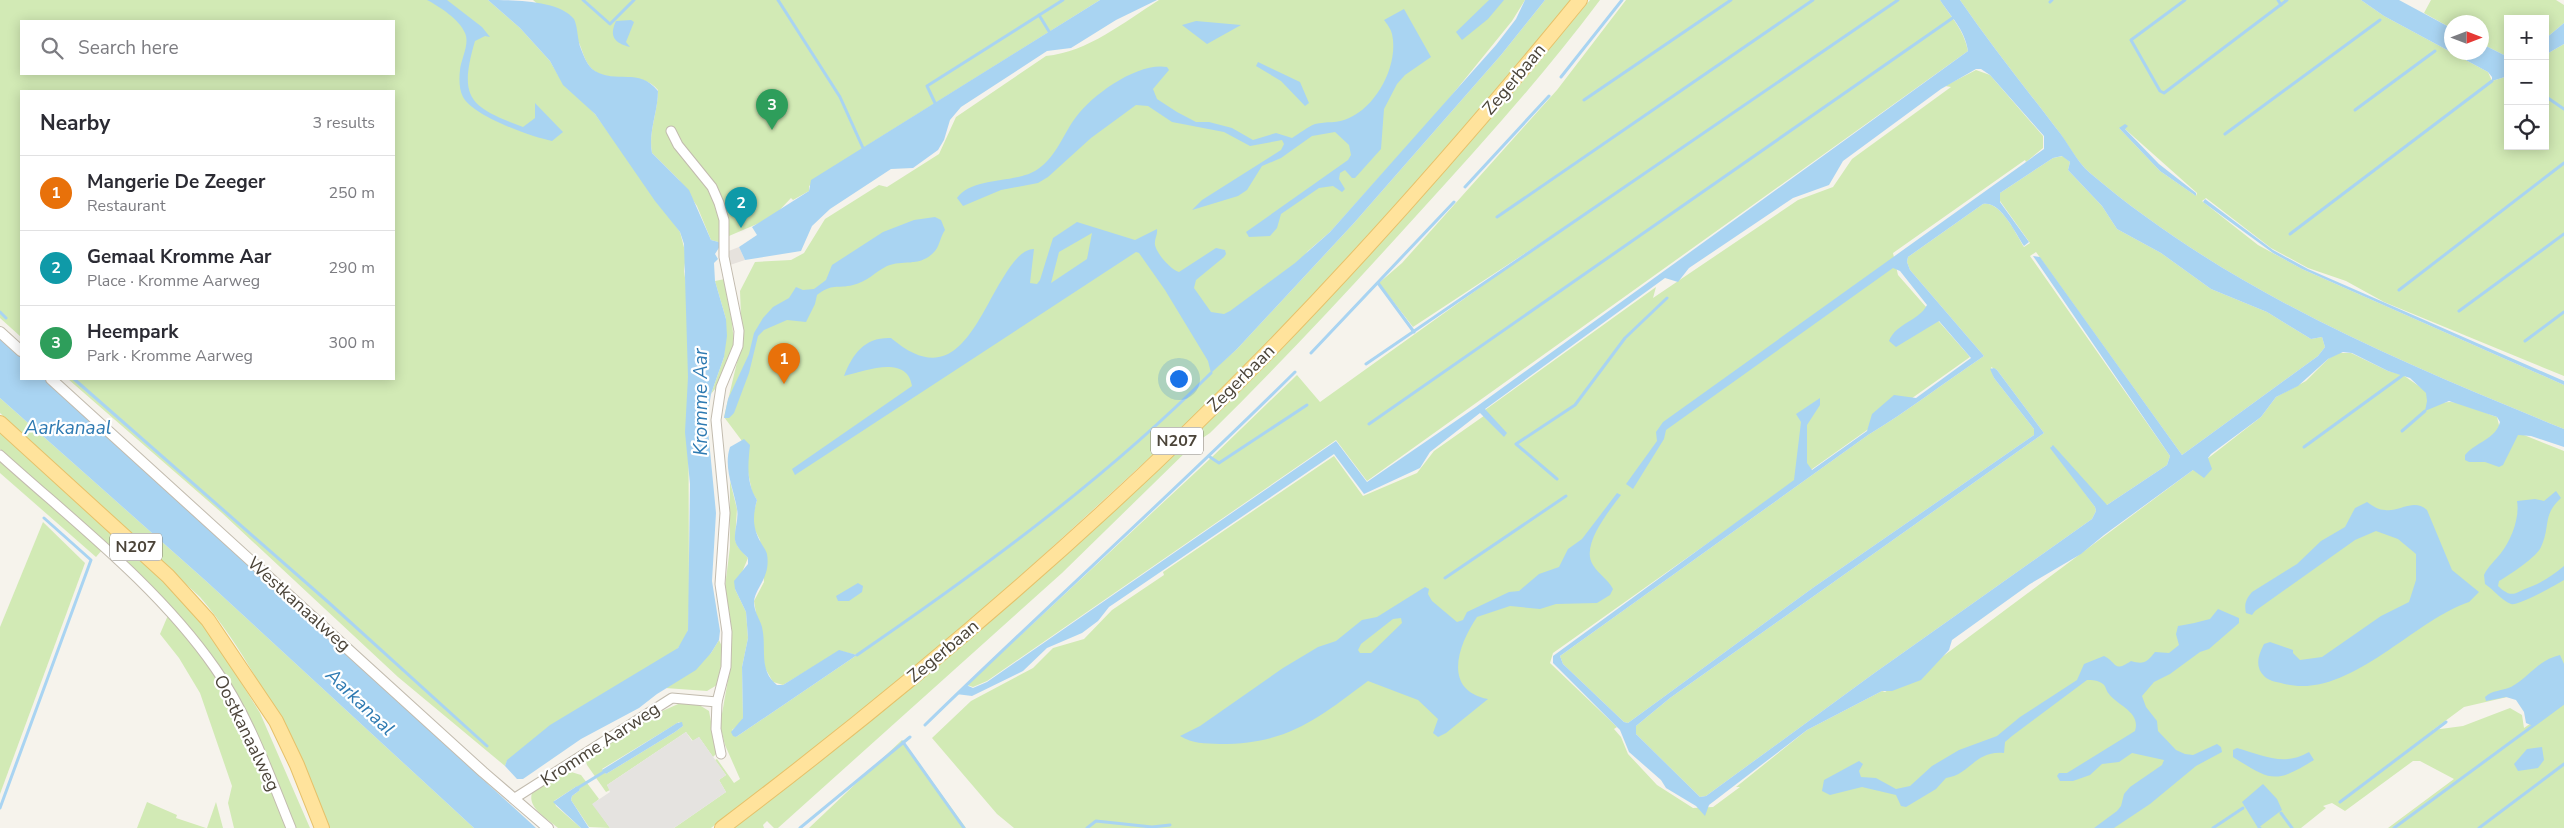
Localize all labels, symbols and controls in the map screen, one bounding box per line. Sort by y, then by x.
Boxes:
north arrow [2444,15,2489,60]
map controls [2504,15,2549,150]
button: + [2504,15,2549,60]
search box [20,20,395,75]
icon: search [38,34,66,62]
text: Search here [78,35,179,61]
street label: Zegerbaan [1477,38,1551,120]
button: − [2504,60,2549,105]
pin: 3 [756,89,788,130]
button: locate [2504,105,2549,150]
text: Nearby [40,109,110,137]
text: 3 results [313,112,375,134]
text: Mangerie De Zeeger [87,169,265,195]
text: 1 [51,182,61,204]
text: 250 m [328,182,375,204]
pin: 2 [725,187,757,228]
text: Restaurant [87,195,166,217]
text: Gemaal Kromme Aar [87,244,272,270]
text: 2 [51,257,61,279]
text: 290 m [328,257,375,279]
text: Place · Kromme Aarweg [87,270,260,292]
text: Heempark [87,319,178,345]
text: 3 [51,332,61,354]
text: 300 m [328,332,375,354]
street label: Zegerbaan [1202,339,1280,417]
pin: 1 [768,343,800,384]
text: Park · Kromme Aarweg [87,345,253,367]
water label: Kromme Aar [688,347,714,456]
your location [1166,366,1192,392]
water label: Aarkanaal [24,415,111,441]
road number: N207 [1151,428,1203,454]
road number: N207 [110,534,162,560]
street label: Westkanaalweg [242,551,356,657]
street label: Zegerbaan [902,614,984,688]
water label: Aarkanaal [319,662,400,741]
street label: Oostkanaalweg [208,671,286,795]
street label: Kromme Aarweg [536,697,664,791]

